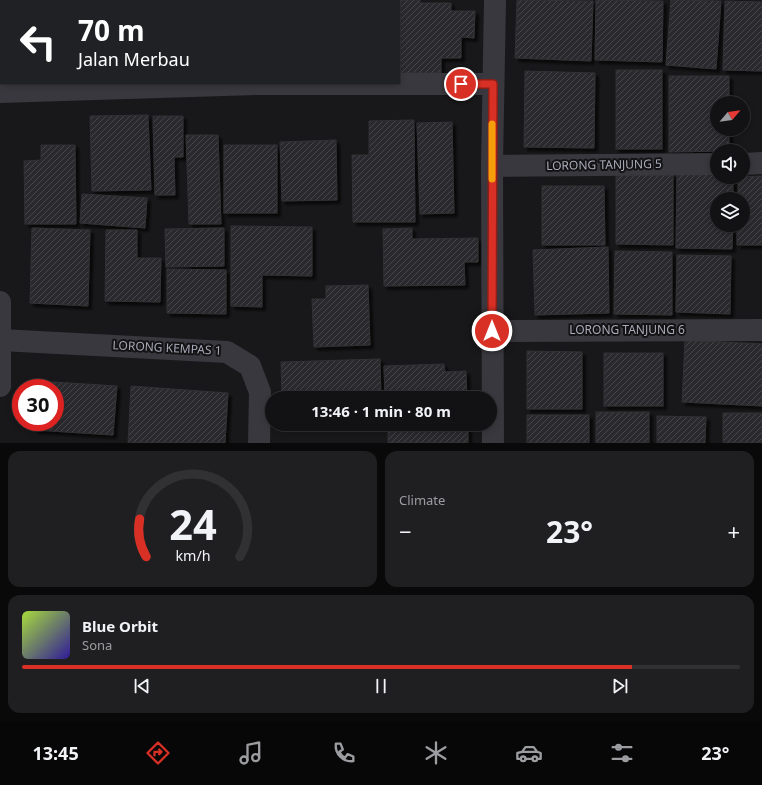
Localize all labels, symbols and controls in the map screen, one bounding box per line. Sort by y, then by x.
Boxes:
text: 70 m [78,11,145,49]
icon: left [12,16,64,68]
text: Jalan Merbau [78,47,190,71]
pin [444,67,478,101]
icon: arrive [450,73,472,95]
north arrow [710,96,750,136]
map controls [710,96,750,232]
button: sound [710,144,750,184]
street label: LORONG TANJUNG 5 [546,155,662,174]
button: layers [710,192,750,232]
position arrow [471,310,513,352]
street label: LORONG TANJUNG 6 [569,321,685,338]
street label: LORONG KEMPAS 1 [112,336,222,359]
speed limit sign: 30 [12,379,64,431]
text: 13:46 · 1 min · 80 m [311,401,451,421]
text: Climate [399,491,445,509]
text: 24 [169,496,216,552]
text: 23° [546,511,593,552]
text: − [399,516,412,546]
text: + [727,516,740,546]
text: km/h [175,546,210,565]
text: Blue Orbit [82,616,158,636]
text: Sona [82,636,112,654]
icon: previous [131,675,153,697]
icon: pause [370,675,392,697]
icon: next [609,675,631,697]
icon: directions [144,739,172,767]
icon: music [237,739,265,767]
icon: phone [330,739,358,767]
icon: climate [422,739,450,767]
icon: car [515,739,543,767]
icon: filters [608,739,636,767]
text: 13:45 [32,741,79,765]
text: 23° [701,741,730,765]

